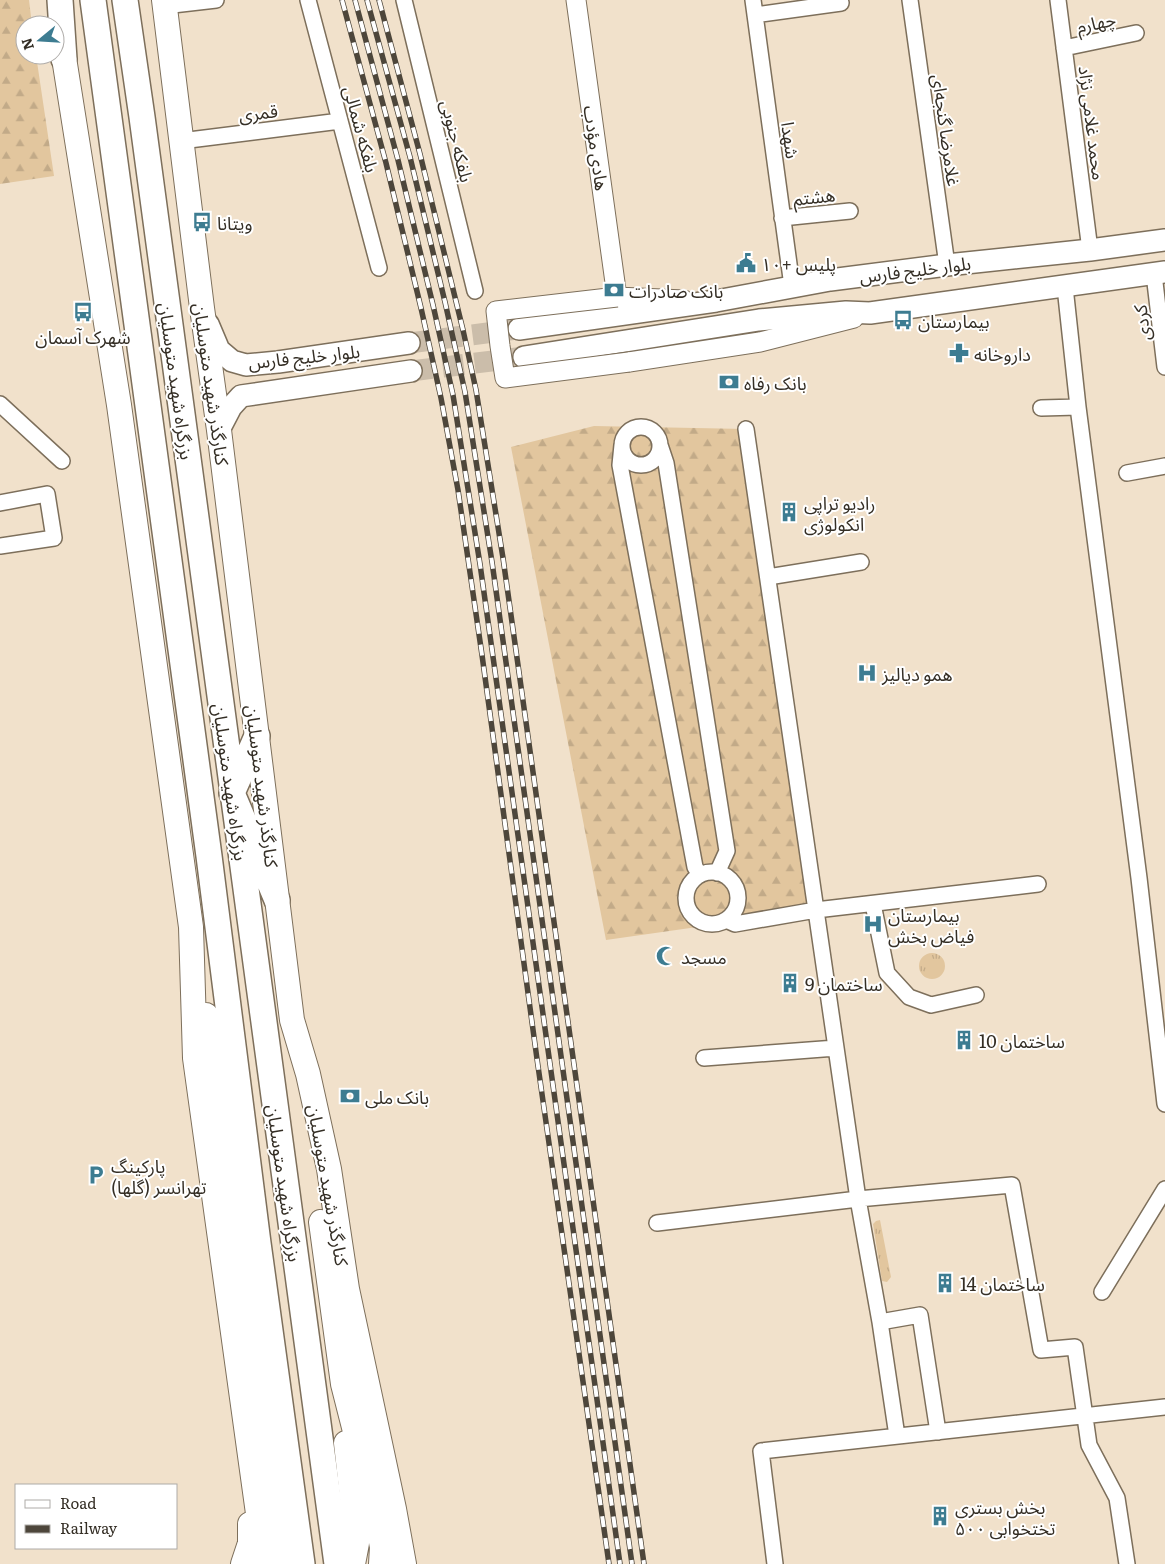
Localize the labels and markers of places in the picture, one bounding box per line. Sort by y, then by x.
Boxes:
place label: ویتانا [217,209,252,236]
bus stop icon: ویتانا [191,211,213,233]
place label: پلیس +۱۰ [761,250,836,277]
public building icon: پلیس +۱۰ [735,252,757,274]
place label: بانک صادرات [629,277,723,304]
bank icon: بانک صادرات [603,279,625,301]
bus stop icon: شهرک آسمان [72,301,94,323]
place label: بیمارستان [918,307,990,334]
bus stop icon: بیمارستان [892,309,914,331]
place label: شهرک آسمان [35,323,131,350]
place label: داروخانه [974,340,1031,367]
pharmacy icon: داروخانه [948,342,970,364]
place label: بانک رفاه [744,369,807,396]
bank icon: بانک رفاه [718,371,740,393]
place label: رادیو تراپی انکولوژی [804,489,875,537]
building icon: رادیو تراپی انکولوژی [778,501,800,523]
place label: همو دیالیز [881,660,953,687]
hospital icon: همو دیالیز [856,662,878,684]
place label: بیمارستان فیاض بخش [888,901,974,949]
hospital icon: بیمارستان فیاض بخش [862,913,884,935]
place label: مسجد [681,943,727,970]
mosque icon: مسجد [655,945,677,967]
place label: ساختمان 9 [805,970,883,997]
building icon: ساختمان 9 [779,972,801,994]
place label: ساختمان 10 [979,1027,1065,1054]
building icon: ساختمان 10 [953,1029,975,1051]
place label: بانک ملی [365,1083,429,1110]
bank icon: بانک ملی [339,1085,361,1107]
place label: پارکینگ تهرانسر (گلها) [111,1152,206,1200]
parking icon: پارکینگ تهرانسر (گلها) [85,1164,107,1186]
place label: ساختمان 14 [960,1270,1045,1297]
building icon: ساختمان 14 [934,1272,956,1294]
place label: بخش بستری ۵۰۰ تختخوابی [955,1493,1055,1541]
building icon: بخش بستری ۵۰۰ تختخوابی [929,1505,951,1527]

